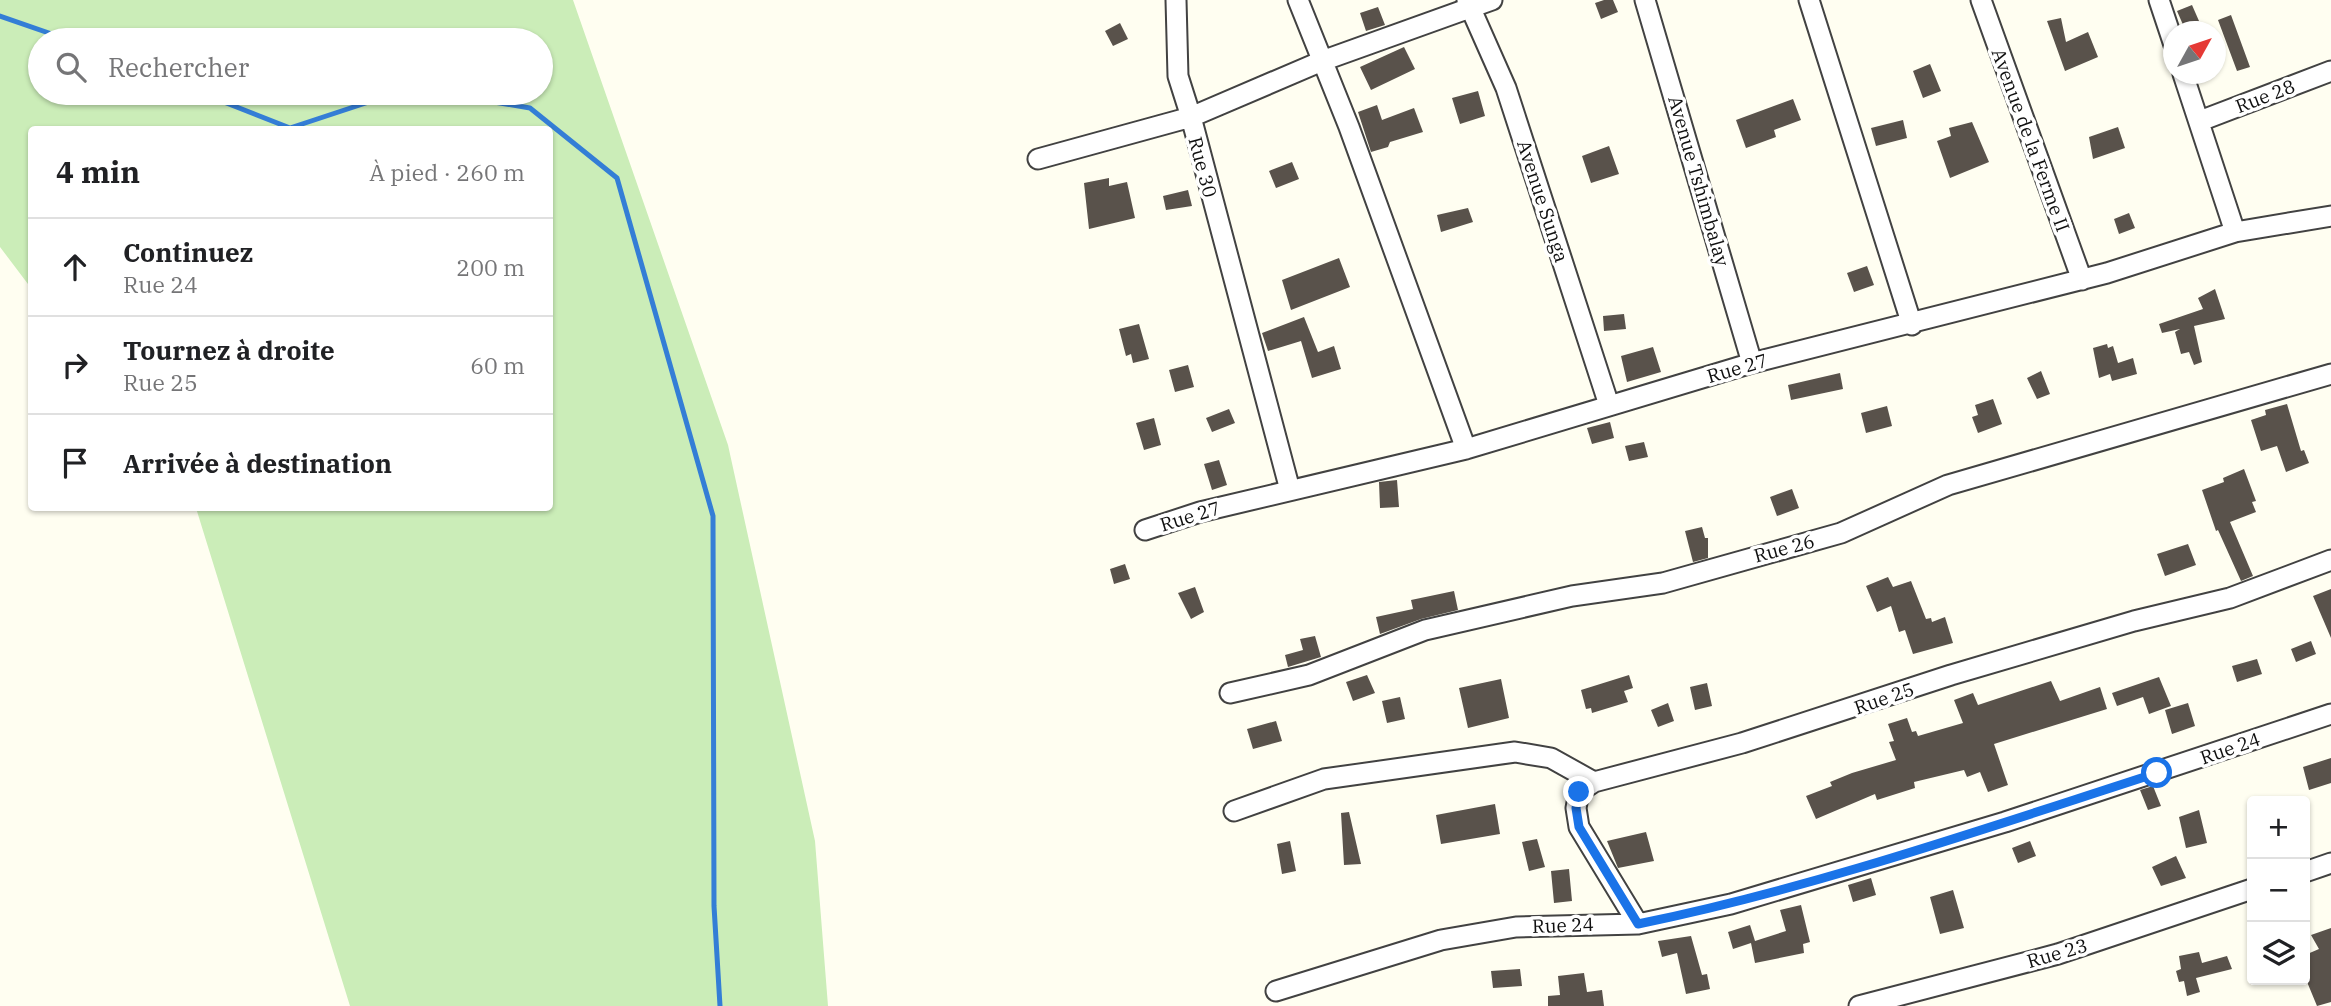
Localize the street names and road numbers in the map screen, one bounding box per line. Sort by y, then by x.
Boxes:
street label: Avenue de la Ferme II [1987,45,2075,235]
street label: Rue 28 [2232,74,2298,118]
street label: Avenue Tshimbalay [1663,93,1735,270]
street label: Rue 30 [1183,134,1223,200]
street label: Avenue Sunga [1512,137,1574,265]
street label: Rue 27 [1704,348,1770,388]
street label: Rue 27 [1157,495,1223,537]
street label: Rue 26 [1751,528,1817,568]
street label: Rue 25 [1851,677,1917,719]
street label: Rue 24 [2197,727,2263,769]
street label: Rue 24 [1532,912,1594,938]
street label: Rue 23 [2024,933,2090,973]

